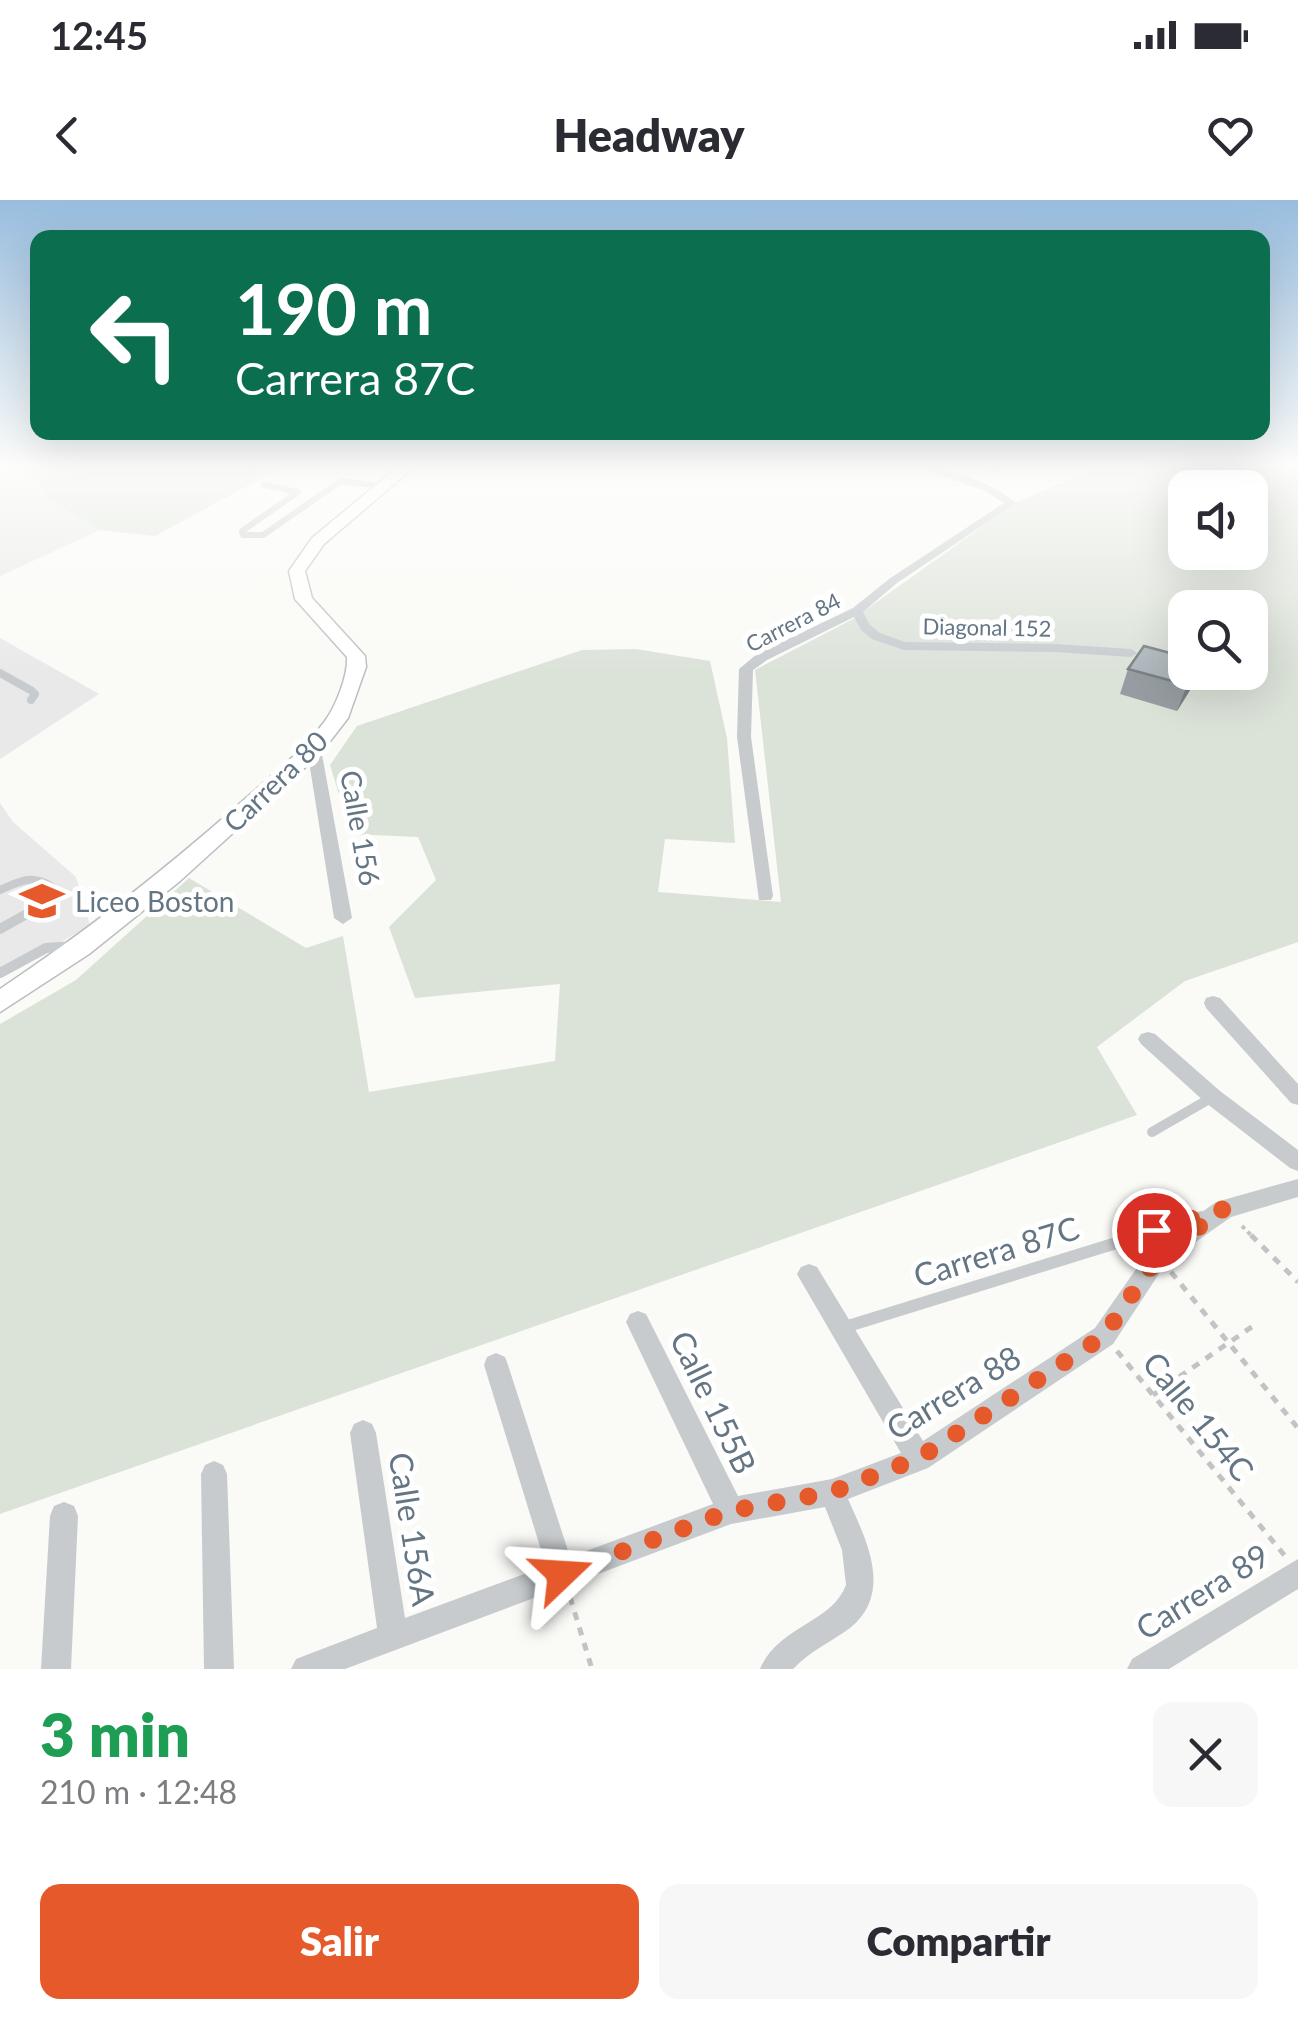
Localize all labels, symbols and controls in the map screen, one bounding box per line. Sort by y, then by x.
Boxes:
text: 12:45 [50,12,148,58]
icon: back [40,108,95,163]
text: Headway [554,108,744,162]
icon: heart [1203,108,1258,163]
text: 190 m [235,266,432,350]
icon: left [70,270,200,400]
text: Carrera 87C [235,351,475,405]
map controls [1168,470,1268,690]
button: sound [1168,470,1268,570]
street label: Carrera 84 [741,587,845,657]
button: search [1168,590,1268,690]
street label: Diagonal 152 [922,612,1052,642]
street label: Carrera 80 [216,723,334,839]
street label: Calle 156 [334,768,388,888]
school or university icon: Liceo Boston [18,877,66,925]
place label: Liceo Boston [75,884,234,918]
pin [1112,1188,1197,1273]
icon: arrive [1127,1203,1182,1258]
street label: Carrera 87C [909,1207,1083,1295]
street label: Calle 155B [663,1324,765,1480]
street label: Carrera 88 [879,1337,1027,1447]
street label: Calle 154C [1135,1344,1263,1488]
street label: Calle 156A [382,1449,444,1609]
position arrow [510,1522,614,1626]
street label: Carrera 89 [1128,1535,1276,1647]
text: 3 min [40,1698,190,1770]
button: close [1153,1702,1258,1807]
text: 210 m · 12:48 [40,1772,237,1811]
button: Salir [40,1884,639,1999]
button: Compartir [659,1884,1258,1999]

